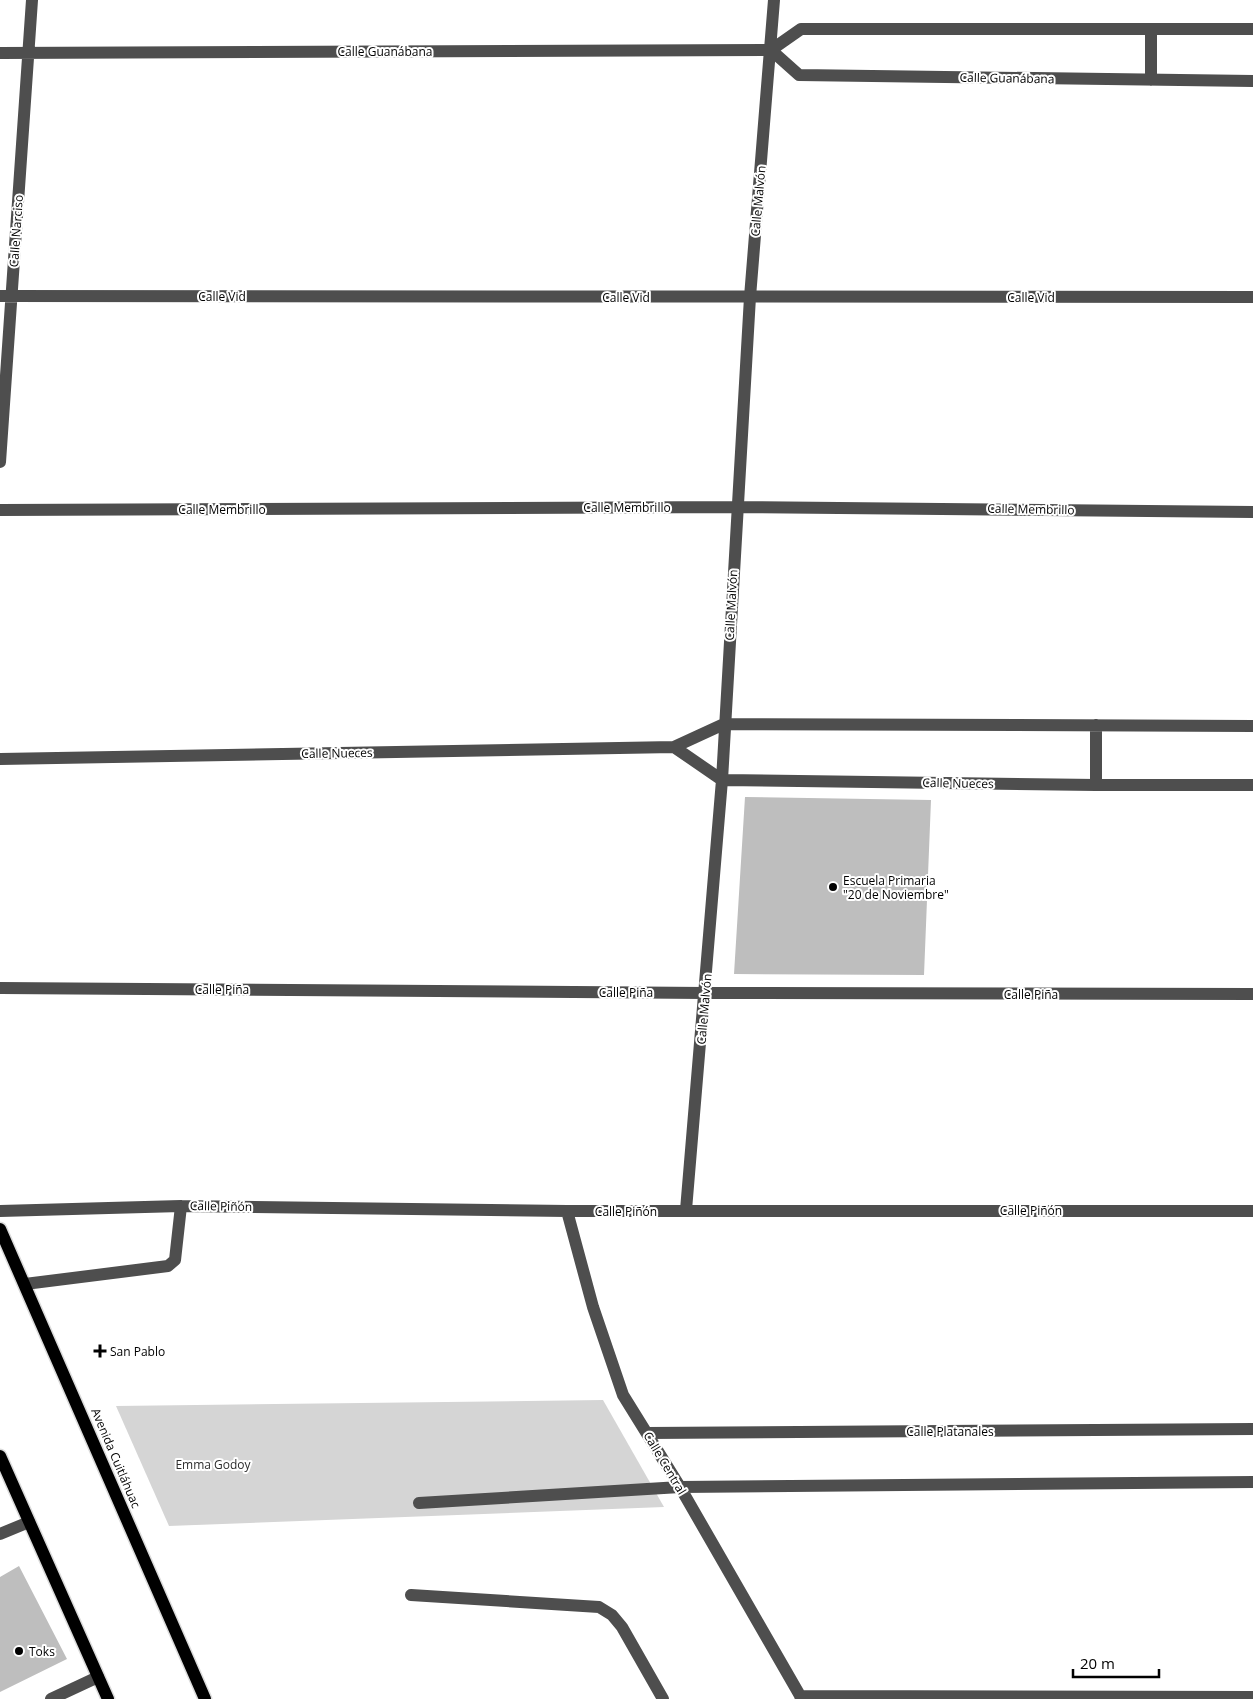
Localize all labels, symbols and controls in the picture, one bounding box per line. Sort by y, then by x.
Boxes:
street label: Calle Guanábana [338,43,432,60]
street label: Calle Guanábana [959,69,1055,87]
street label: Calle Malvón [746,165,770,237]
street label: Calle Narciso [5,194,27,268]
street label: Calle Vid [198,288,246,305]
street label: Calle Vid [602,289,650,306]
street label: Calle Vid [1007,289,1055,306]
street label: Calle Membrillo [583,499,671,516]
street label: Calle Membrillo [987,500,1075,518]
street label: Calle Membrillo [178,501,266,518]
street label: Calle Malvón [721,569,741,641]
street label: Calle Nueces [301,744,373,762]
street label: Calle Nueces [922,774,994,792]
place label: Escuela Primaria "20 de Noviembre" [843,872,949,903]
marker: Escuela Primaria "20 de Noviembre" [827,881,839,893]
street label: Calle Malvón [692,973,716,1045]
street label: Calle Piña [195,981,249,998]
street label: Calle Piña [599,984,653,1001]
street label: Calle Piña [1004,986,1058,1003]
street label: Calle Piñón [190,1197,252,1215]
street label: Calle Piñón [1000,1202,1062,1219]
street label: Calle Piñón [595,1203,657,1220]
place label: San Pablo [110,1343,165,1360]
marker: San Pablo [94,1345,106,1357]
street label: Avenida Cuitláhuac [87,1405,145,1511]
street label: Calle Platanales [906,1423,994,1440]
street label: Calle Central [640,1428,690,1498]
park label: Emma Godoy [175,1456,252,1473]
place label: Toks [29,1643,55,1660]
marker: Toks [13,1645,25,1657]
scale bar [1073,1646,1159,1678]
text: 20 m [1080,1653,1115,1673]

